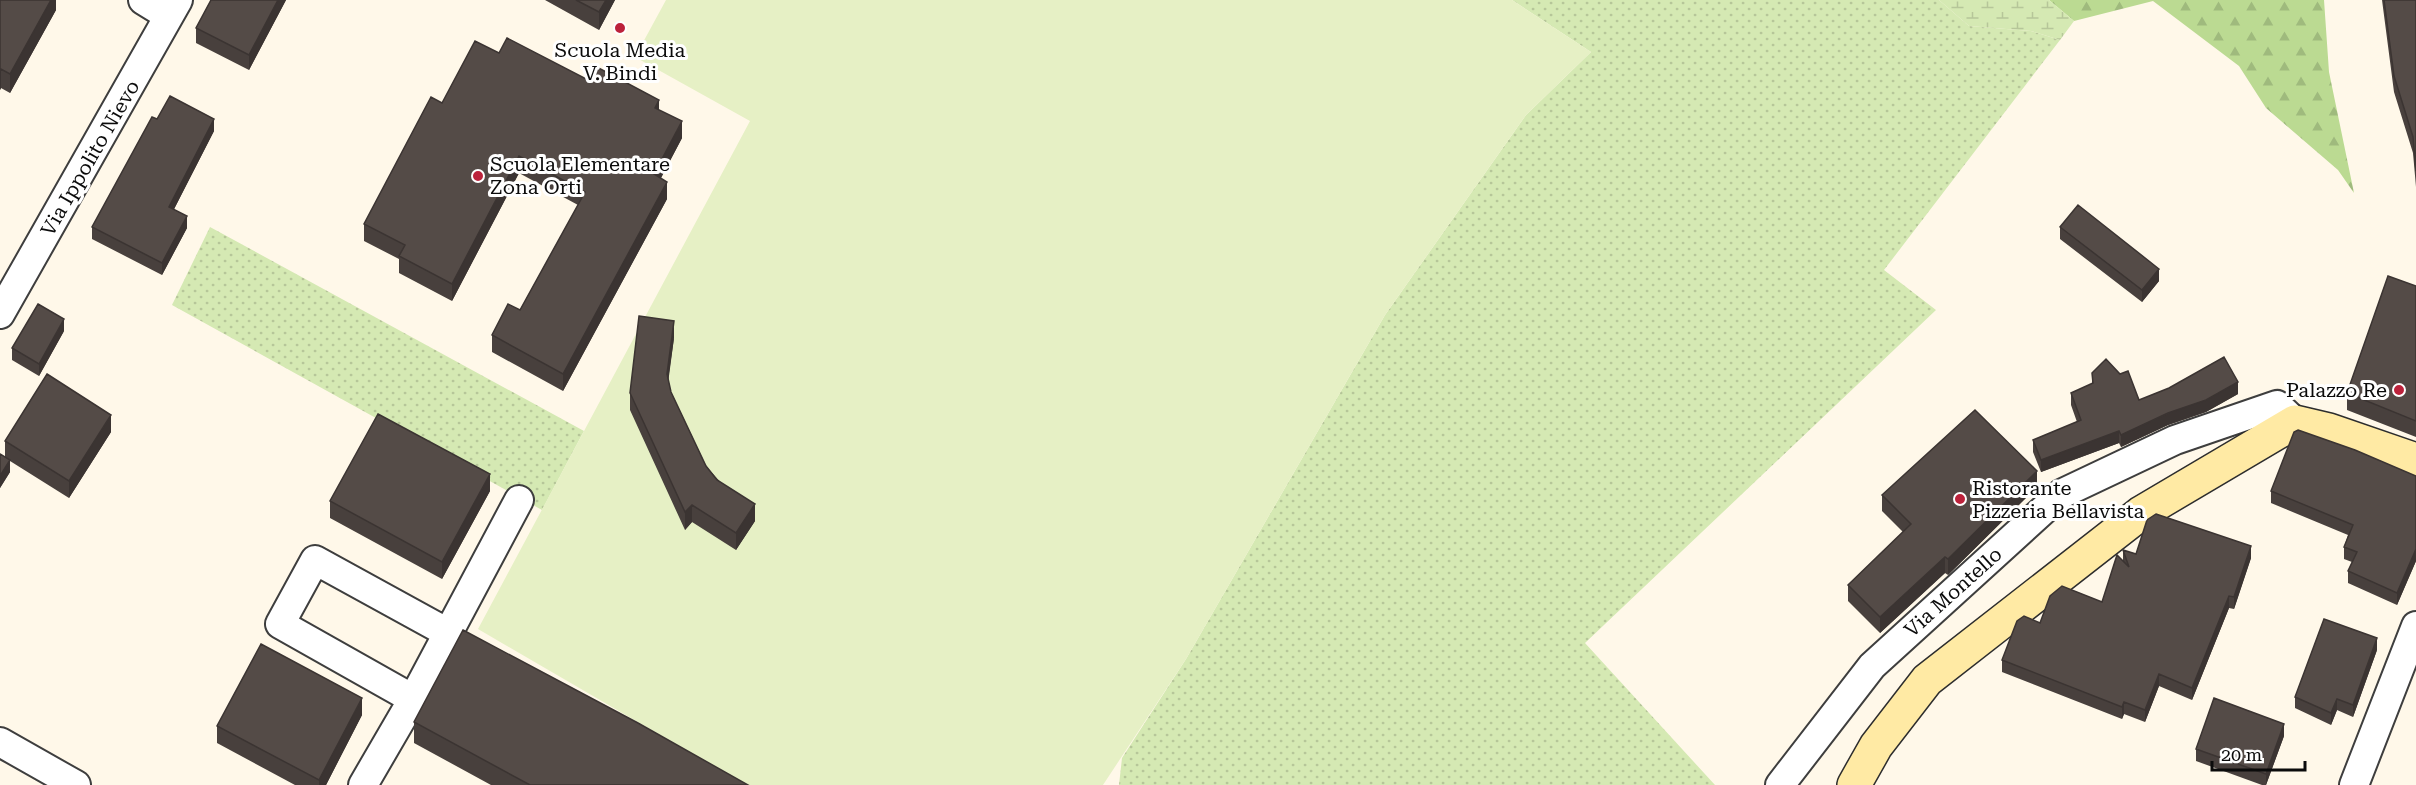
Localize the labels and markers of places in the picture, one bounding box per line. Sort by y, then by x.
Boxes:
marker: Scuola Media V. Bindi [613,21,627,35]
place label: Scuola Media V. Bindi [555,38,686,85]
place label: Scuola Elementare Zona Orti [490,152,670,199]
marker: Scuola Elementare Zona Orti [471,169,485,183]
place label: Palazzo Re [2286,378,2387,402]
marker: Palazzo Re [2392,383,2406,397]
place label: Ristorante Pizzeria Bellavista [1972,476,2145,523]
marker: Ristorante Pizzeria Bellavista [1953,492,1967,506]

